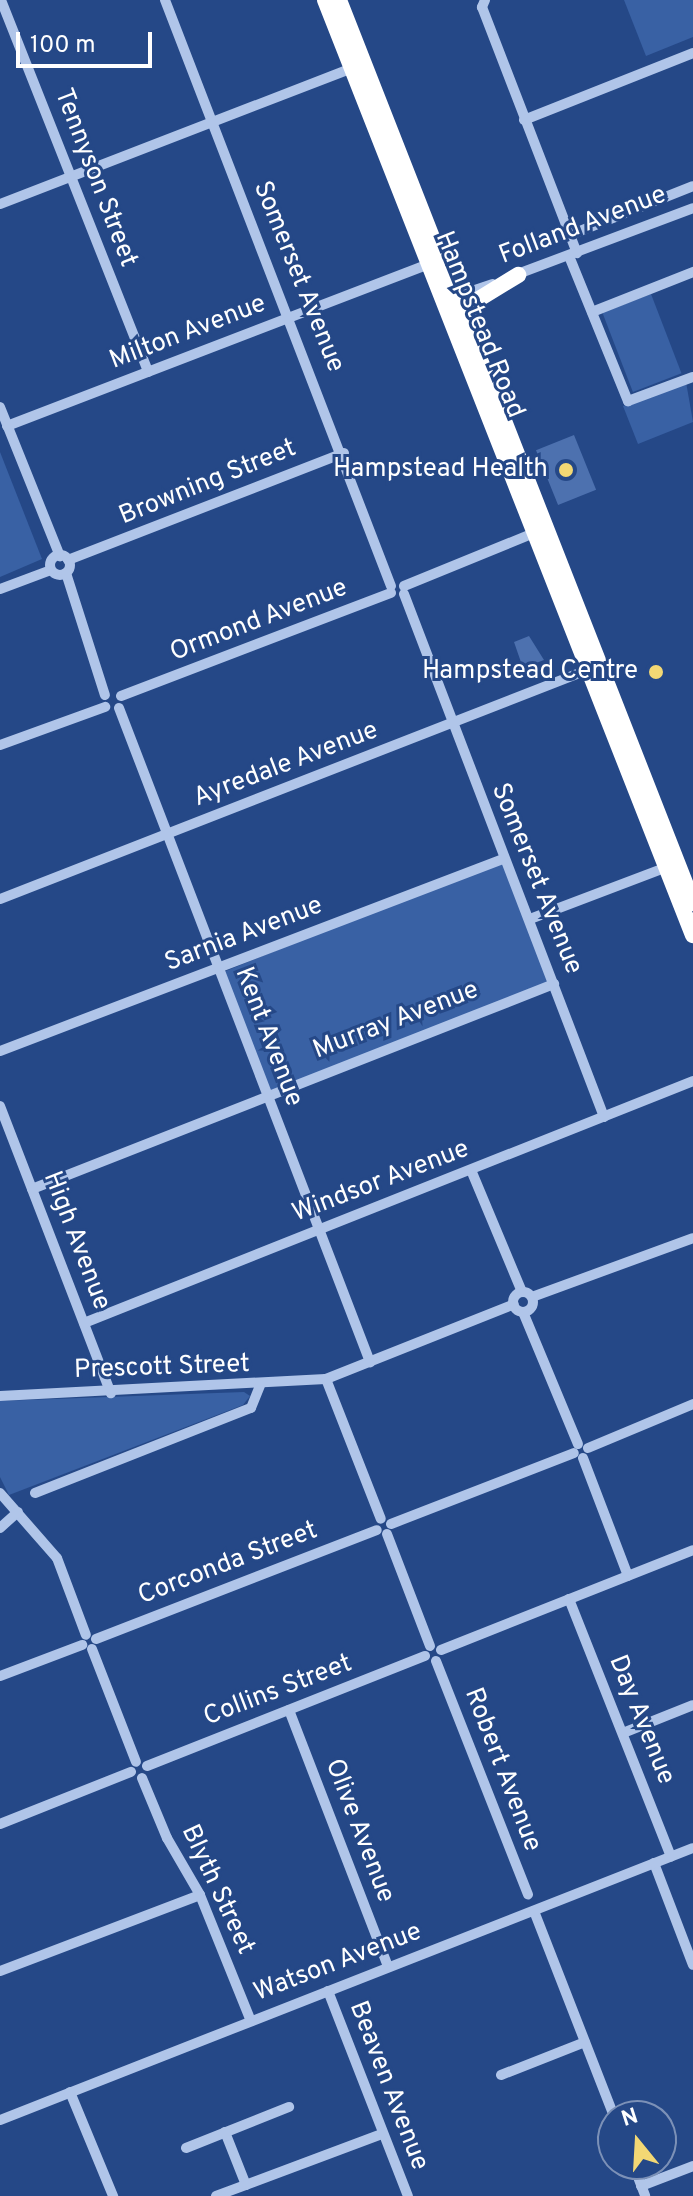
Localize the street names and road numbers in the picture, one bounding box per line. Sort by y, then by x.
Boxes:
street label: Tennyson Street [47,84,143,272]
street label: Somerset Avenue [245,176,351,378]
street label: Folland Avenue [495,180,671,272]
street label: Hampstead Road [427,227,531,423]
street label: Milton Avenue [105,289,271,377]
street label: Browning Street [115,433,301,533]
street label: Ormond Avenue [165,573,353,669]
street label: Ayredale Avenue [189,715,383,815]
street label: Somerset Avenue [483,778,589,980]
street label: Sarnia Avenue [160,890,328,980]
street label: Kent Avenue [227,962,309,1112]
street label: Murray Avenue [308,975,484,1067]
street label: Windsor Avenue [288,1134,474,1230]
street label: High Avenue [35,1167,117,1315]
street label: Prescott Street [74,1349,250,1387]
street label: Corconda Street [134,1516,322,1612]
street label: Collins Street [199,1648,357,1734]
street label: Day Avenue [601,1650,681,1790]
street label: Robert Avenue [456,1683,548,1857]
street label: Olive Avenue [317,1754,401,1908]
street label: Blyth Street [173,1820,261,1960]
street label: Watson Avenue [249,1917,427,2009]
street label: Beaven Avenue [341,1996,435,2176]

